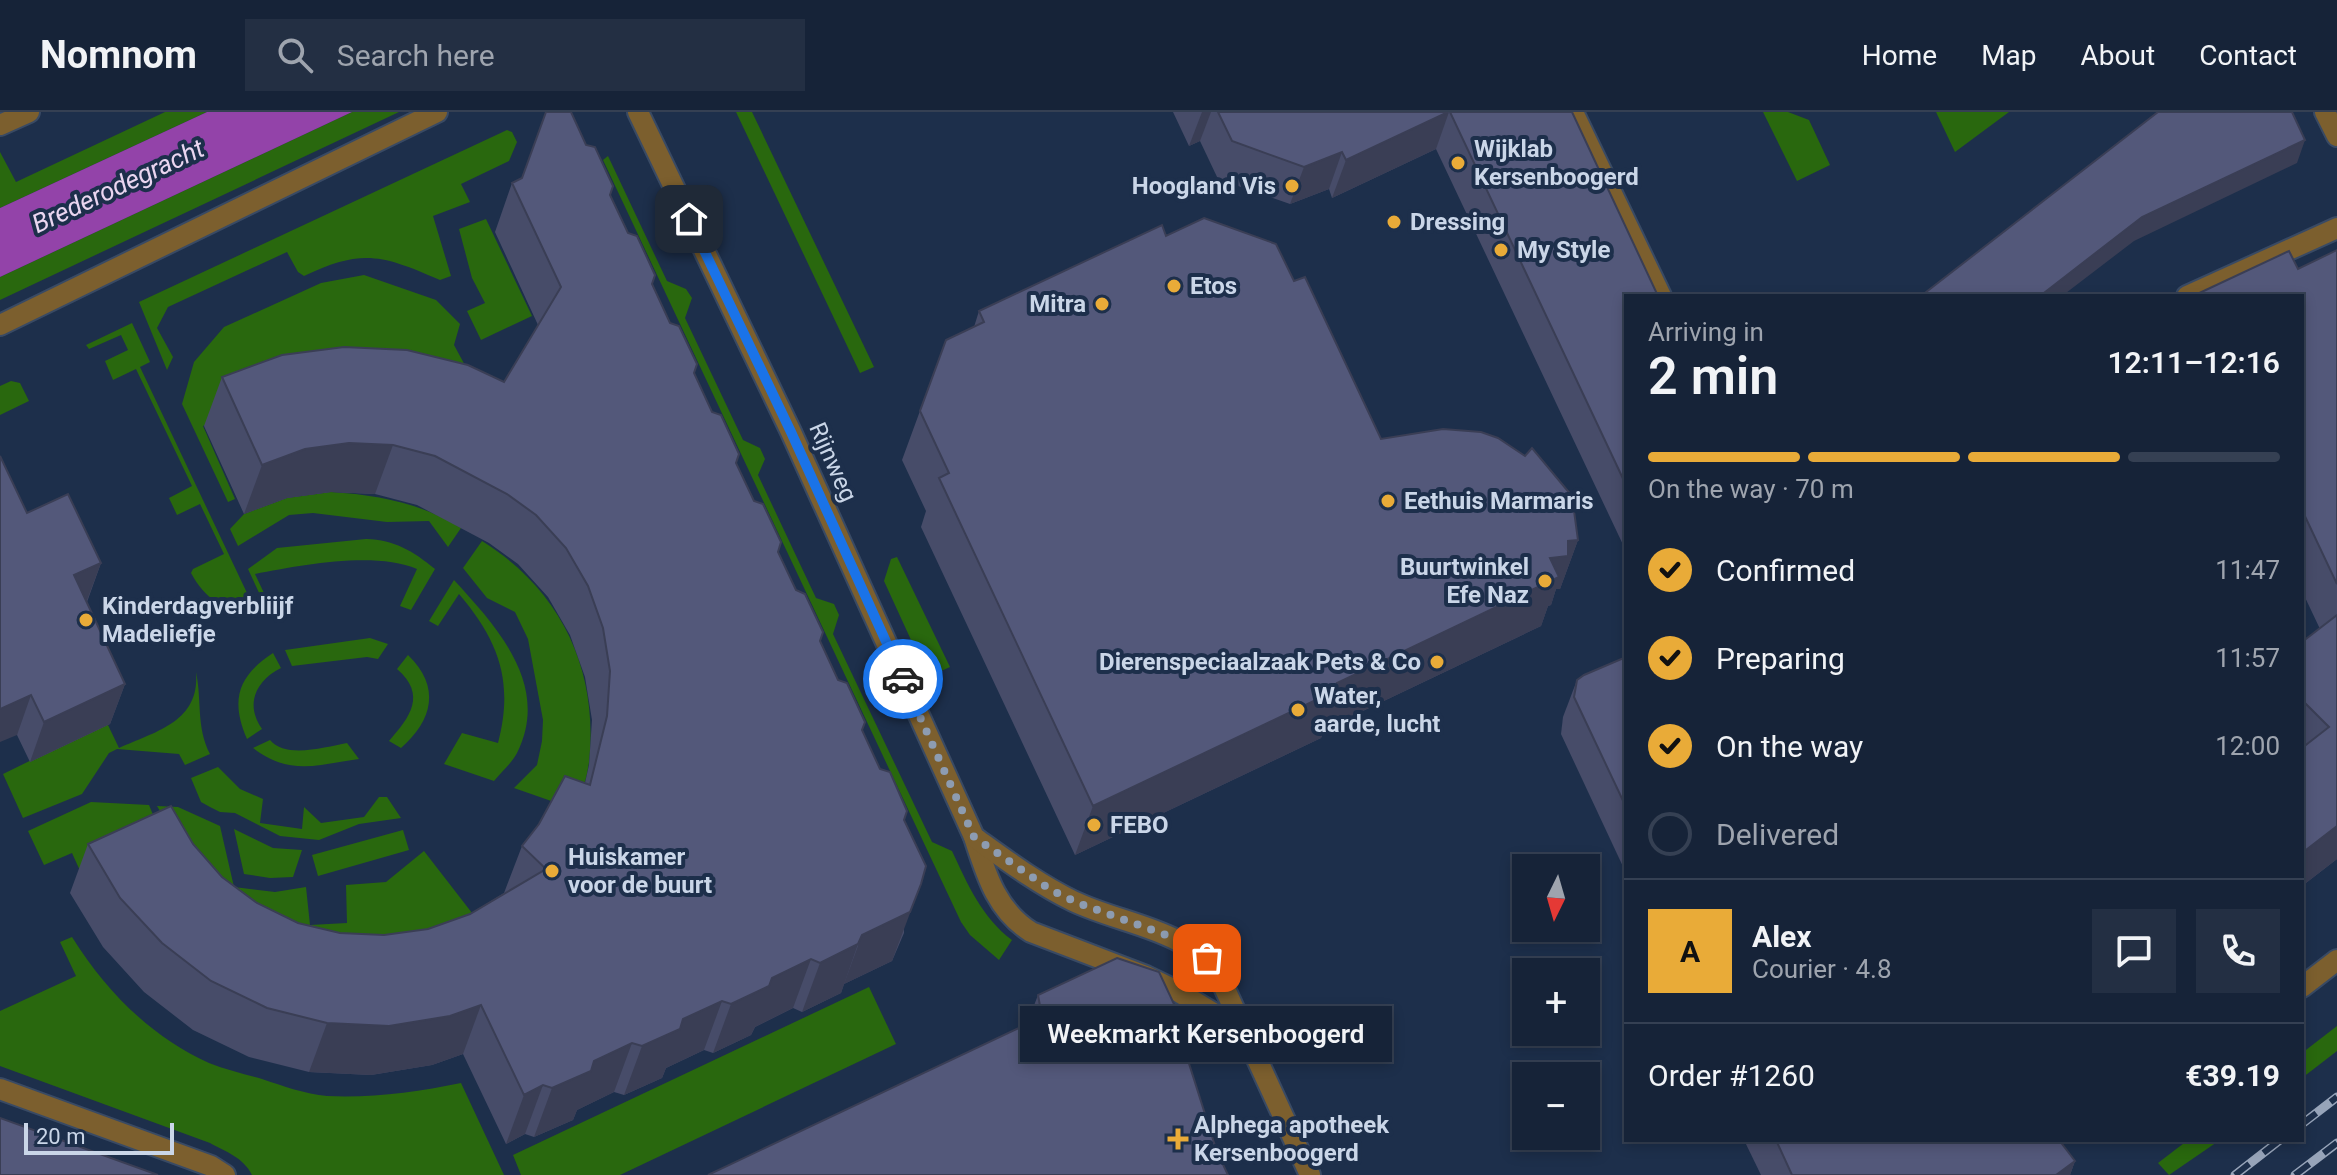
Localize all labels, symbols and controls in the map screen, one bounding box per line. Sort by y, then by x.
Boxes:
search box [245,19,805,91]
text: Nomnom [40,33,197,77]
icon: search [273,33,317,77]
text: Search here [337,38,495,73]
text: Home [1862,39,1937,72]
text: Map [1981,39,2037,72]
text: About [2081,39,2155,72]
text: Contact [2199,39,2297,72]
water label: Brederodegracht [27,133,210,239]
place label: Wijklab Kersenboogerd [1474,135,1639,191]
marker: Wijklab Kersenboogerd [1449,154,1467,172]
place label: Hoogland Vis [1132,172,1276,200]
marker: Hoogland Vis [1283,177,1301,195]
pin [655,185,723,253]
icon: home [667,197,711,241]
place label: Dressing [1410,208,1505,236]
marker: Dressing [1385,213,1403,231]
place label: My Style [1517,236,1610,264]
marker: My Style [1492,241,1510,259]
place label: Etos [1190,272,1237,300]
marker: Etos [1165,277,1183,295]
place label: Mitra [1029,290,1086,318]
marker: Mitra [1093,295,1111,313]
text: Arriving in [1648,317,1764,347]
text: 12:11–12:16 [2107,345,2280,380]
text: 2 min [1648,346,1778,407]
street label: Rijnweg [803,418,863,506]
text: On the way · 70 m [1648,474,1854,504]
place label: Eethuis Marmaris [1404,487,1594,515]
marker: Eethuis Marmaris [1379,492,1397,510]
icon: check [1648,548,1692,592]
place label: Buurtwinkel Efe Naz [1400,553,1529,609]
text: Confirmed [1716,553,1855,588]
text: 11:47 [2215,555,2280,585]
marker: Buurtwinkel Efe Naz [1536,572,1554,590]
place label: Kinderdagverbliijf Madeliefje [102,592,294,648]
marker: Kinderdagverbliijf Madeliefje [77,611,95,629]
icon: check [1648,636,1692,680]
courier [863,639,943,719]
text: Preparing [1716,641,1845,676]
text: 11:57 [2215,643,2280,673]
place label: Dierenspeciaalzaak Pets & Co [1099,648,1421,676]
marker: Dierenspeciaalzaak Pets & Co [1428,653,1446,671]
icon: car [881,657,925,701]
place label: Water, aarde, lucht [1314,682,1440,738]
marker: Water, aarde, lucht [1289,701,1307,719]
icon: check [1648,724,1692,768]
text: On the way [1716,729,1863,764]
text: 12:00 [2215,731,2280,761]
place label: FEBO [1110,811,1169,839]
marker: FEBO [1085,816,1103,834]
text: Delivered [1716,817,1839,852]
place label: Huiskamer voor de buurt [568,843,712,899]
north arrow [1512,854,1600,942]
map controls [1512,854,1600,1150]
marker: Huiskamer voor de buurt [543,862,561,880]
button: chat [2092,909,2176,993]
button: phone [2196,909,2280,993]
text: Alex [1752,919,1812,954]
pin [1173,924,1241,992]
text: A [1680,934,1700,969]
icon: bag [1185,936,1229,980]
text: Courier · 4.8 [1752,954,1892,984]
button: + [1512,958,1600,1046]
callout: Weekmarkt Kersenboogerd [1021,1006,1393,1062]
text: Weekmarkt Kersenboogerd [1048,1019,1364,1049]
text: Order #1260 [1648,1058,1815,1093]
text: €39.19 [2185,1058,2280,1093]
button: − [1512,1062,1600,1150]
place label: Alphega apotheek Kersenboogerd [1194,1111,1390,1167]
scale bar [24,1119,174,1155]
text: 20 m [36,1124,85,1149]
marker: Alphega apotheek Kersenboogerd [1169,1130,1187,1148]

